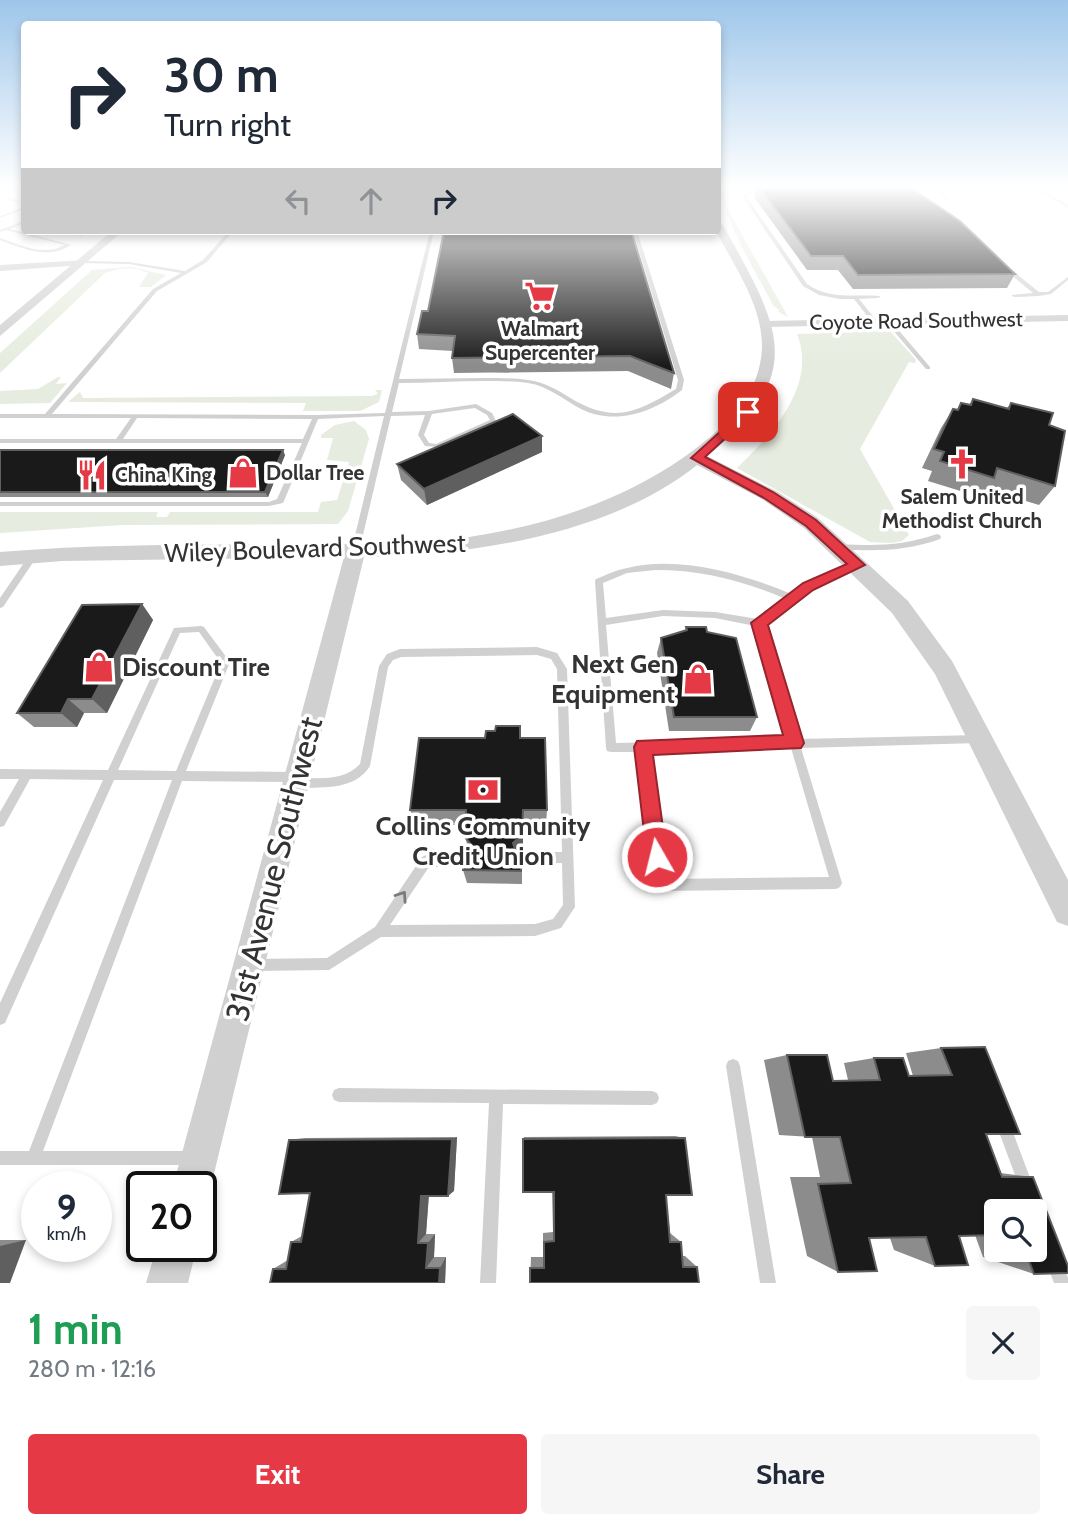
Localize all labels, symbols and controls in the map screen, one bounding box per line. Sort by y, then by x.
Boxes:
text: 30 m [164,45,279,104]
icon: right [49,49,140,140]
text: Turn right [164,105,291,144]
icon: left [279,182,317,220]
icon: ahead [352,182,390,220]
icon: right [425,182,463,220]
supermarket icon: Walmart Supercenter [523,279,557,313]
street label: Coyote Road Southwest [809,306,1023,335]
place label: Walmart Supercenter [485,316,595,365]
pin [718,382,778,442]
icon: arrive [729,393,767,431]
church icon: Salem United Methodist Church [945,447,979,481]
shop icon: Dollar Tree [226,456,260,490]
restaurant icon: China King [75,458,109,492]
place label: Dollar Tree [266,460,365,485]
place label: China King [115,462,213,487]
place label: Salem United Methodist Church [882,484,1042,533]
street label: Wiley Boulevard Southwest [164,527,466,569]
place label: Next Gen Equipment [551,648,675,710]
shop icon: Discount Tire [82,650,116,684]
place label: Discount Tire [122,651,270,683]
shop icon: Next Gen Equipment [681,662,715,696]
street label: 31st Avenue Southwest [217,713,330,1025]
bank icon: Collins Community Credit Union [466,773,500,807]
place label: Collins Community Credit Union [376,810,590,872]
position arrow [620,820,694,894]
one-way arrow [394,891,407,904]
speed limit sign: 20 [126,1171,217,1262]
text: 9 [57,1186,76,1229]
map controls [984,1199,1047,1262]
button: search [984,1199,1047,1262]
text: km/h [47,1223,86,1245]
text: 1 min [28,1303,123,1355]
button: close [966,1306,1040,1380]
text: 280 m · 12:16 [28,1355,156,1383]
button: Exit [28,1434,527,1514]
button: Share [541,1434,1040,1514]

